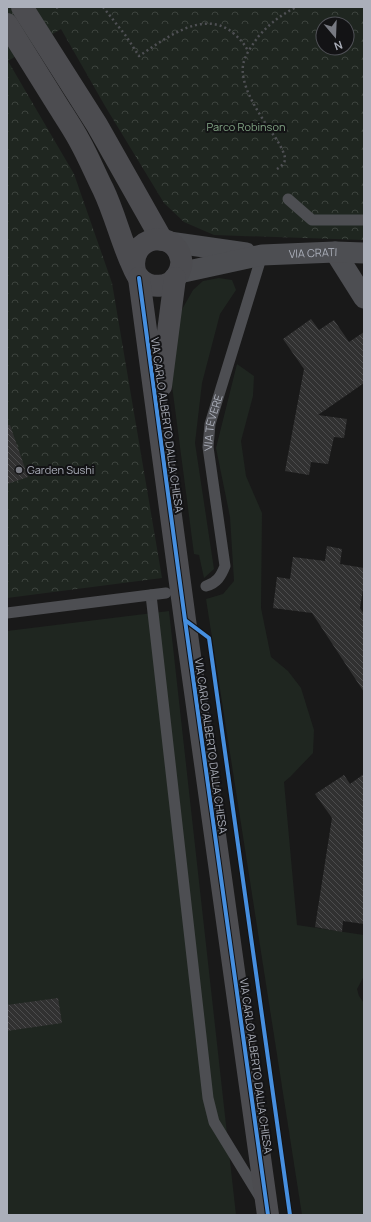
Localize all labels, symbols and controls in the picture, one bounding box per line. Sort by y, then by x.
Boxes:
north arrow [315,16,355,56]
text: N [332,38,345,54]
park label: Parco Robinson [207,119,285,134]
street label: VIA CRATI [288,244,338,261]
street label: VIA CARLO ALBERTO DALLA CHIESA [148,336,187,514]
street label: VIA TEVERE [200,392,226,452]
place label: Garden Sushi [27,462,94,477]
marker: Garden Sushi [14,465,24,475]
street label: VIA CARLO ALBERTO DALLA CHIESA [192,657,231,835]
street label: VIA CARLO ALBERTO DALLA CHIESA [237,977,276,1155]

